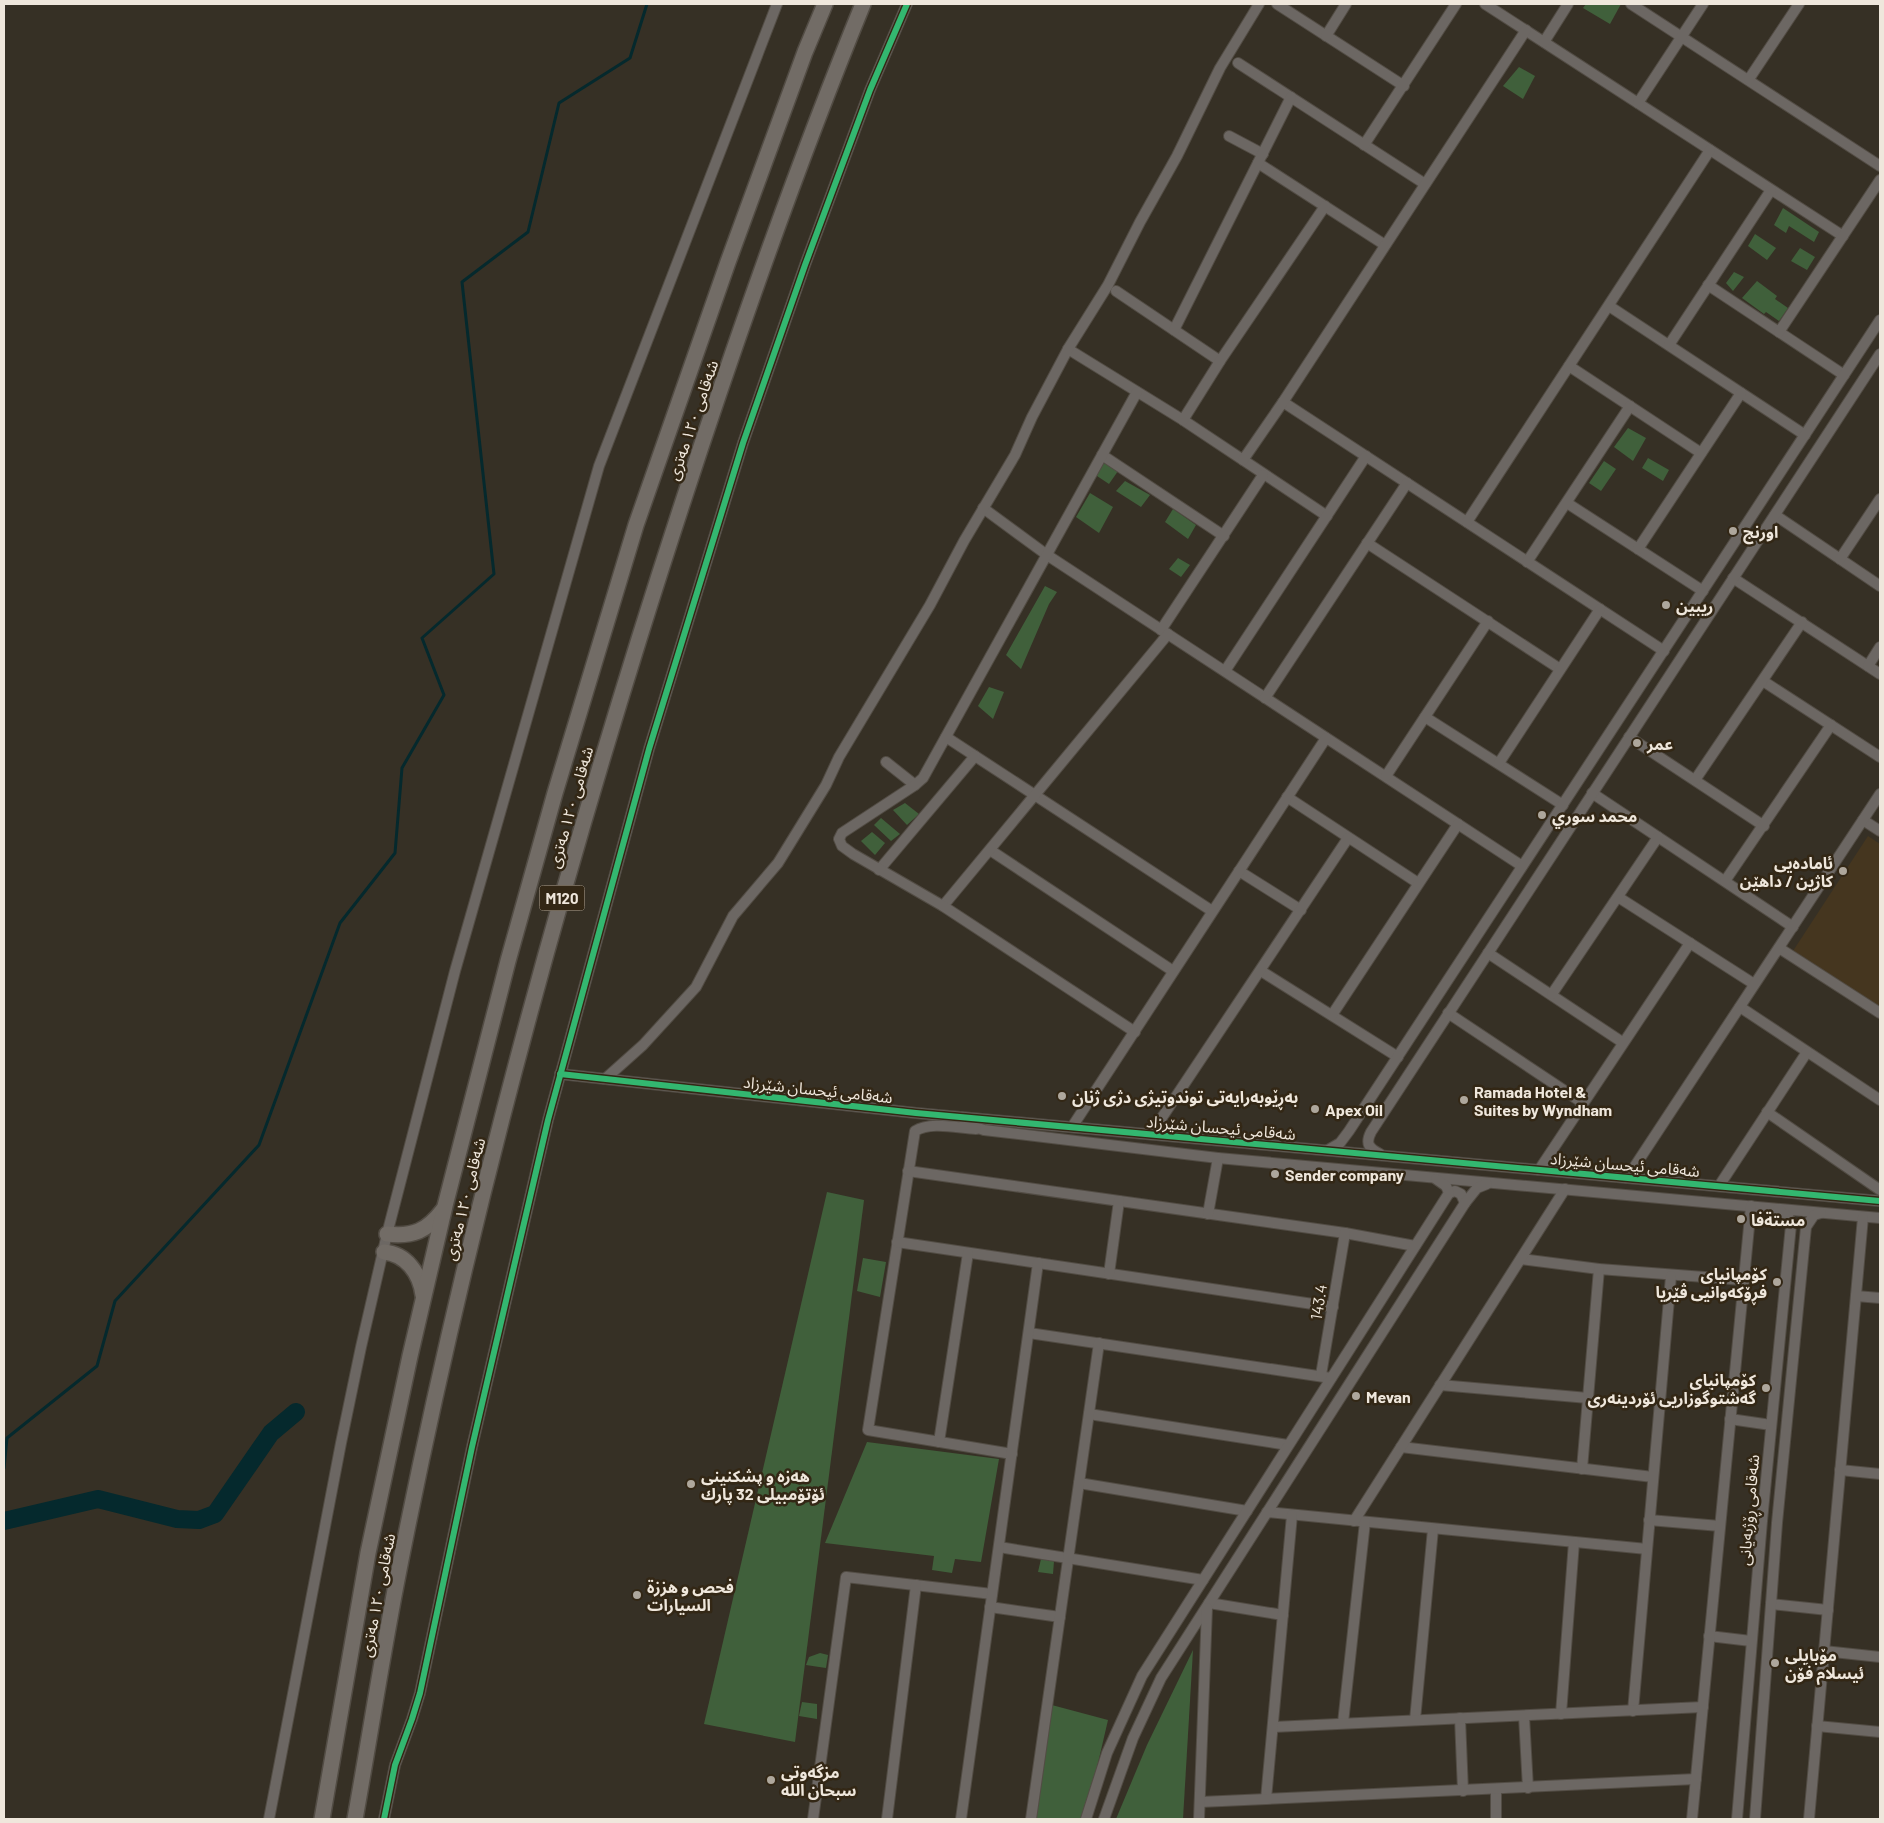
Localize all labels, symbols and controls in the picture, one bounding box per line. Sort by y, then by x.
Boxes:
street label: شەقامی ١٢٠ مەتری [663,358,722,483]
place label: اورنج [1743,522,1778,545]
marker: اورنج [1727,525,1739,537]
place label: ريبين [1676,596,1713,616]
marker: ريبين [1660,599,1672,611]
place label: عمر [1646,734,1673,754]
marker: عمر [1631,737,1643,749]
street label: شەقامی ١٢٠ مەتری [544,744,597,870]
place label: محمد سوري [1552,806,1637,829]
marker: محمد سوري [1536,809,1548,821]
place label: ئامادەيی کاژين / داهێن [1740,853,1834,891]
marker: ئامادەيی کاژين / داهێن [1837,865,1849,877]
road number: M120 [540,886,584,910]
street label: شەقامی ئیحسان شێرزاد [742,1072,894,1107]
place label: Ramada Hotel & Suites by Wyndham [1474,1082,1612,1119]
place label: بەڕێوبەرایەتی توندوتیژی دژی ژنان [1072,1087,1298,1111]
marker: بەڕێوبەرایەتی توندوتیژی دژی ژنان [1056,1090,1068,1102]
marker: Ramada Hotel & Suites by Wyndham [1458,1094,1470,1106]
place label: Apex Oil [1325,1100,1383,1119]
marker: Apex Oil [1309,1103,1321,1115]
street label: شەقامی ئیحسان شێرزاد [1145,1111,1297,1144]
street label: شەقامی ١٢٠ مەتری [440,1136,489,1262]
street label: شەقامی ئیحسان شێرزاد [1549,1148,1701,1181]
place label: Sender company [1285,1165,1404,1184]
marker: Sender company [1269,1168,1281,1180]
place label: مستةفا [1751,1210,1805,1229]
marker: مستةفا [1735,1213,1747,1225]
place label: کۆمپانیای فڕۆکەوانیی ڤێریا [1655,1264,1768,1306]
marker: کۆمپانیای فڕۆکەوانیی ڤێریا [1771,1276,1783,1288]
street label: 143.4 [1306,1283,1330,1321]
place label: کۆمپانیای گەشتوگوزاریی ئۆردینەری [1587,1370,1757,1408]
marker: کۆمپانیای گەشتوگوزاریی ئۆردینەری [1760,1382,1772,1394]
place label: Mevan [1366,1387,1411,1406]
marker: Mevan [1350,1390,1362,1402]
street label: شەقامی ڕۆژبەیانی [1734,1454,1768,1567]
place label: هه‌زه‌ و پشكنینی ئۆتۆمبیلی 32 پارك [701,1466,825,1504]
marker: هه‌زه‌ و پشكنینی ئۆتۆمبیلی 32 پارك [685,1478,697,1490]
street label: شەقامی ١٢٠ مەتری [356,1532,399,1659]
place label: فحص و هززة السيارات [647,1577,734,1615]
marker: فحص و هززة السيارات [631,1589,643,1601]
place label: مۆبایلی ئیسلام فۆن [1785,1645,1864,1685]
marker: مۆبایلی ئیسلام فۆن [1769,1657,1781,1669]
place label: مزگەوتی سبحان اللە [781,1762,856,1800]
marker: مزگەوتی سبحان اللە [765,1774,777,1786]

